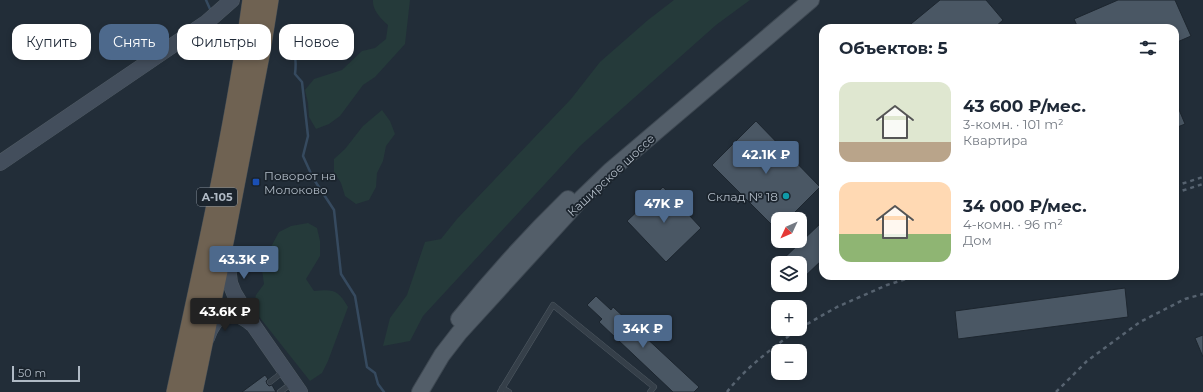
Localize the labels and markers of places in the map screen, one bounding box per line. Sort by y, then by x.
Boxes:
pin: 42.1K ₽ [729,141,803,175]
place label: Поворот на Молоково [264,168,336,197]
marker: Поворот на Молоково [251,177,261,187]
place label: Склад № 18 [707,189,778,204]
pin: 47K ₽ [636,190,692,224]
marker: Склад № 18 [781,191,791,201]
pin: 43.3K ₽ [207,246,281,280]
pin: 43.6K ₽ [188,298,262,332]
pin: 34K ₽ [615,315,671,349]

